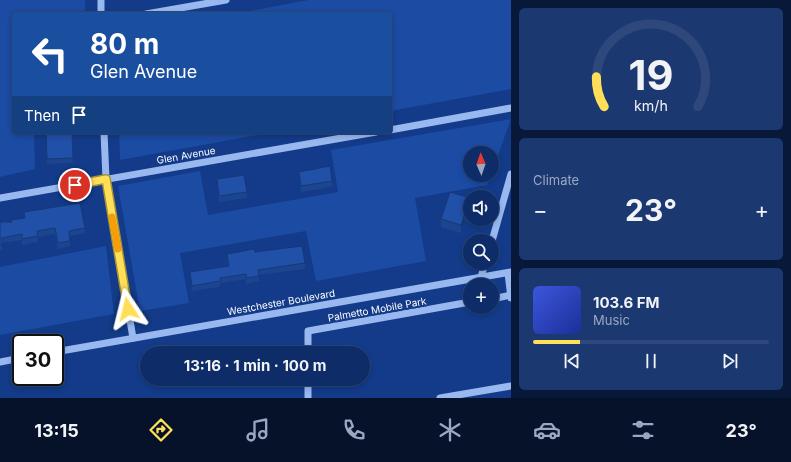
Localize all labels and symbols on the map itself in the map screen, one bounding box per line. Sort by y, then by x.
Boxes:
street label: Glen Avenue [156,144,217,166]
north arrow [463,146,499,182]
pin [58,168,92,202]
street label: Westchester Boulevard [226,287,336,317]
position arrow [107,288,149,330]
street label: Palmetto Mobile Park [327,294,428,324]
speed limit sign: 30 [12,334,64,386]

